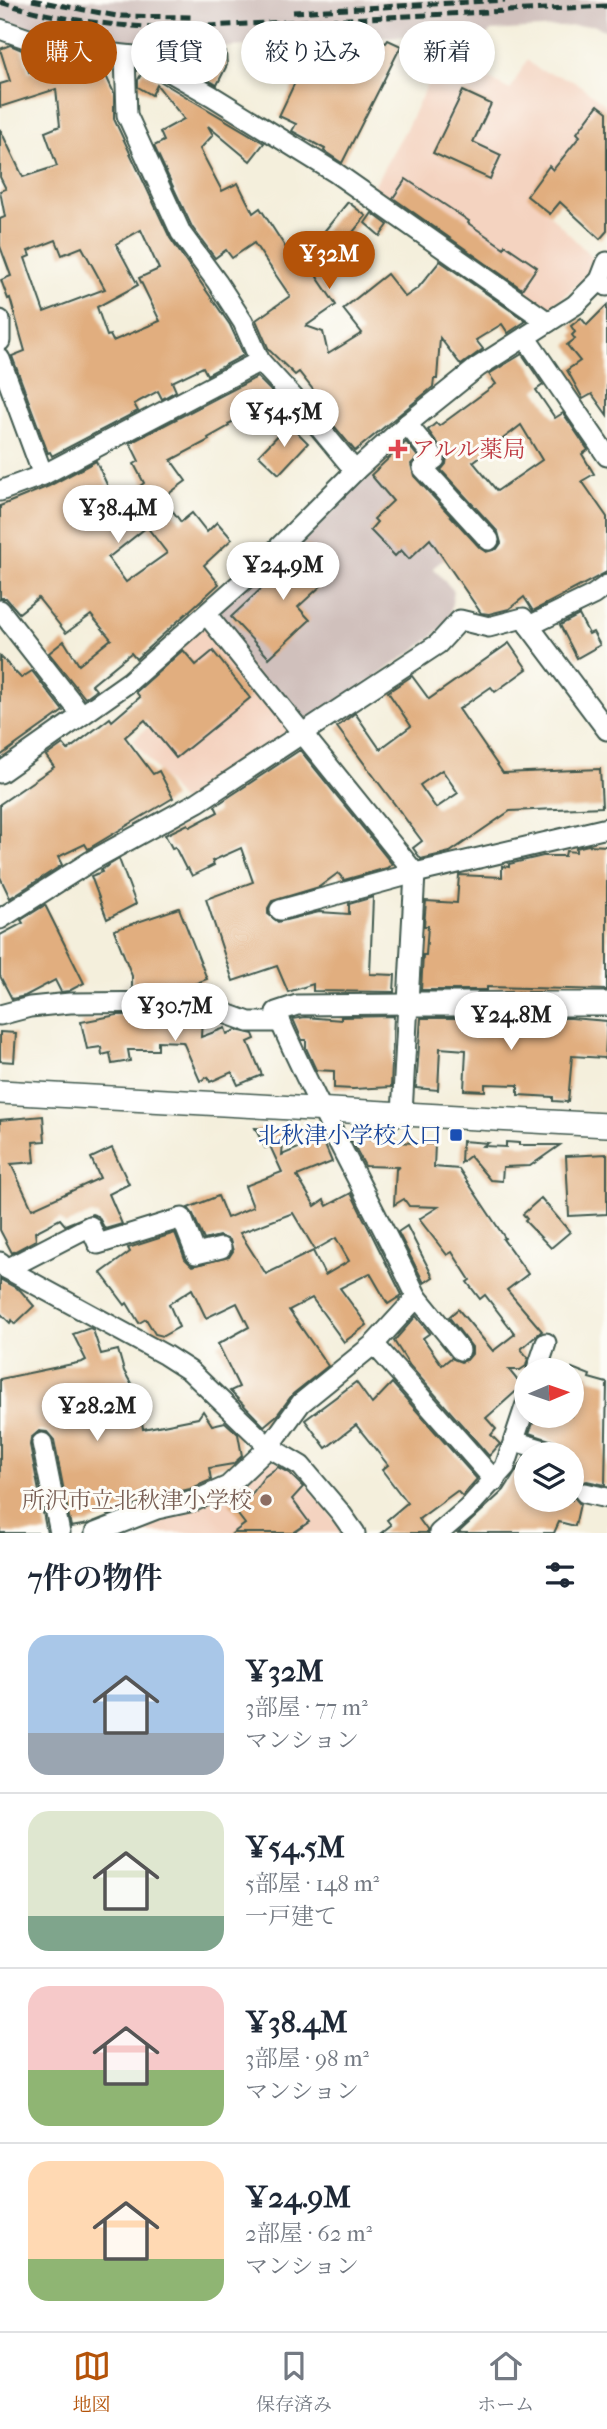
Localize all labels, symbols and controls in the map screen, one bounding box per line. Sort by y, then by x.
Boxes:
chip: 購入 [21,21,117,84]
chip: 賃貸 [131,21,227,84]
chip: 絞り込み [241,21,385,84]
chip: 新着 [399,21,495,84]
pin: ¥32M [288,232,370,291]
text: ¥32M [299,240,359,267]
pin: ¥54.5M [227,390,341,449]
text: ¥54.5M [246,398,322,425]
place label: アルル薬局 [412,436,526,463]
marker: アルル薬局 [390,441,406,457]
pin: ¥38.4M [61,486,175,545]
text: ¥38.4M [79,494,157,521]
pin: ¥24.9M [226,542,340,602]
text: ¥24.9M [242,551,324,578]
pin: ¥30.7M [118,984,232,1043]
text: ¥30.7M [137,992,213,1019]
pin: ¥24.8M [454,992,568,1052]
text: ¥24.8M [471,1001,551,1028]
place label: 北秋津小学校入口 [258,1122,442,1149]
marker: 北秋津小学校入口 [448,1127,464,1143]
north arrow [514,1358,584,1428]
map controls [514,1358,584,1512]
pin: ¥28.2M [40,1384,154,1443]
text: ¥28.2M [58,1392,136,1419]
button: layers [514,1442,584,1512]
place label: 所沢市立北秋津小学校 [22,1487,252,1514]
marker: 所沢市立北秋津小学校 [258,1492,274,1508]
icon: filters [541,1556,579,1594]
text: 7件の物件 [28,1561,162,1596]
text: ¥32M [245,1654,324,1689]
icon: home [84,1663,168,1747]
text: 3部屋 · 77 m² [245,1694,368,1721]
text: マンション [245,1727,359,1754]
text: ¥54.5M [245,1830,345,1865]
icon: home [84,1839,168,1923]
text: 5部屋 · 148 m² [245,1870,379,1897]
text: 一戸建て [245,1903,337,1930]
text: ¥38.4M [245,2005,347,2040]
icon: home [84,2014,168,2098]
text: 3部屋 · 98 m² [245,2045,369,2072]
text: マンション [245,2078,359,2105]
text: ¥24.9M [245,2180,351,2215]
icon: home [84,2189,168,2273]
text: 2部屋 · 62 m² [245,2220,372,2247]
text: マンション [245,2253,359,2280]
tab: 地図 [73,2347,111,2416]
tab: 保存済み [256,2347,332,2416]
tab: ホーム [477,2347,534,2416]

